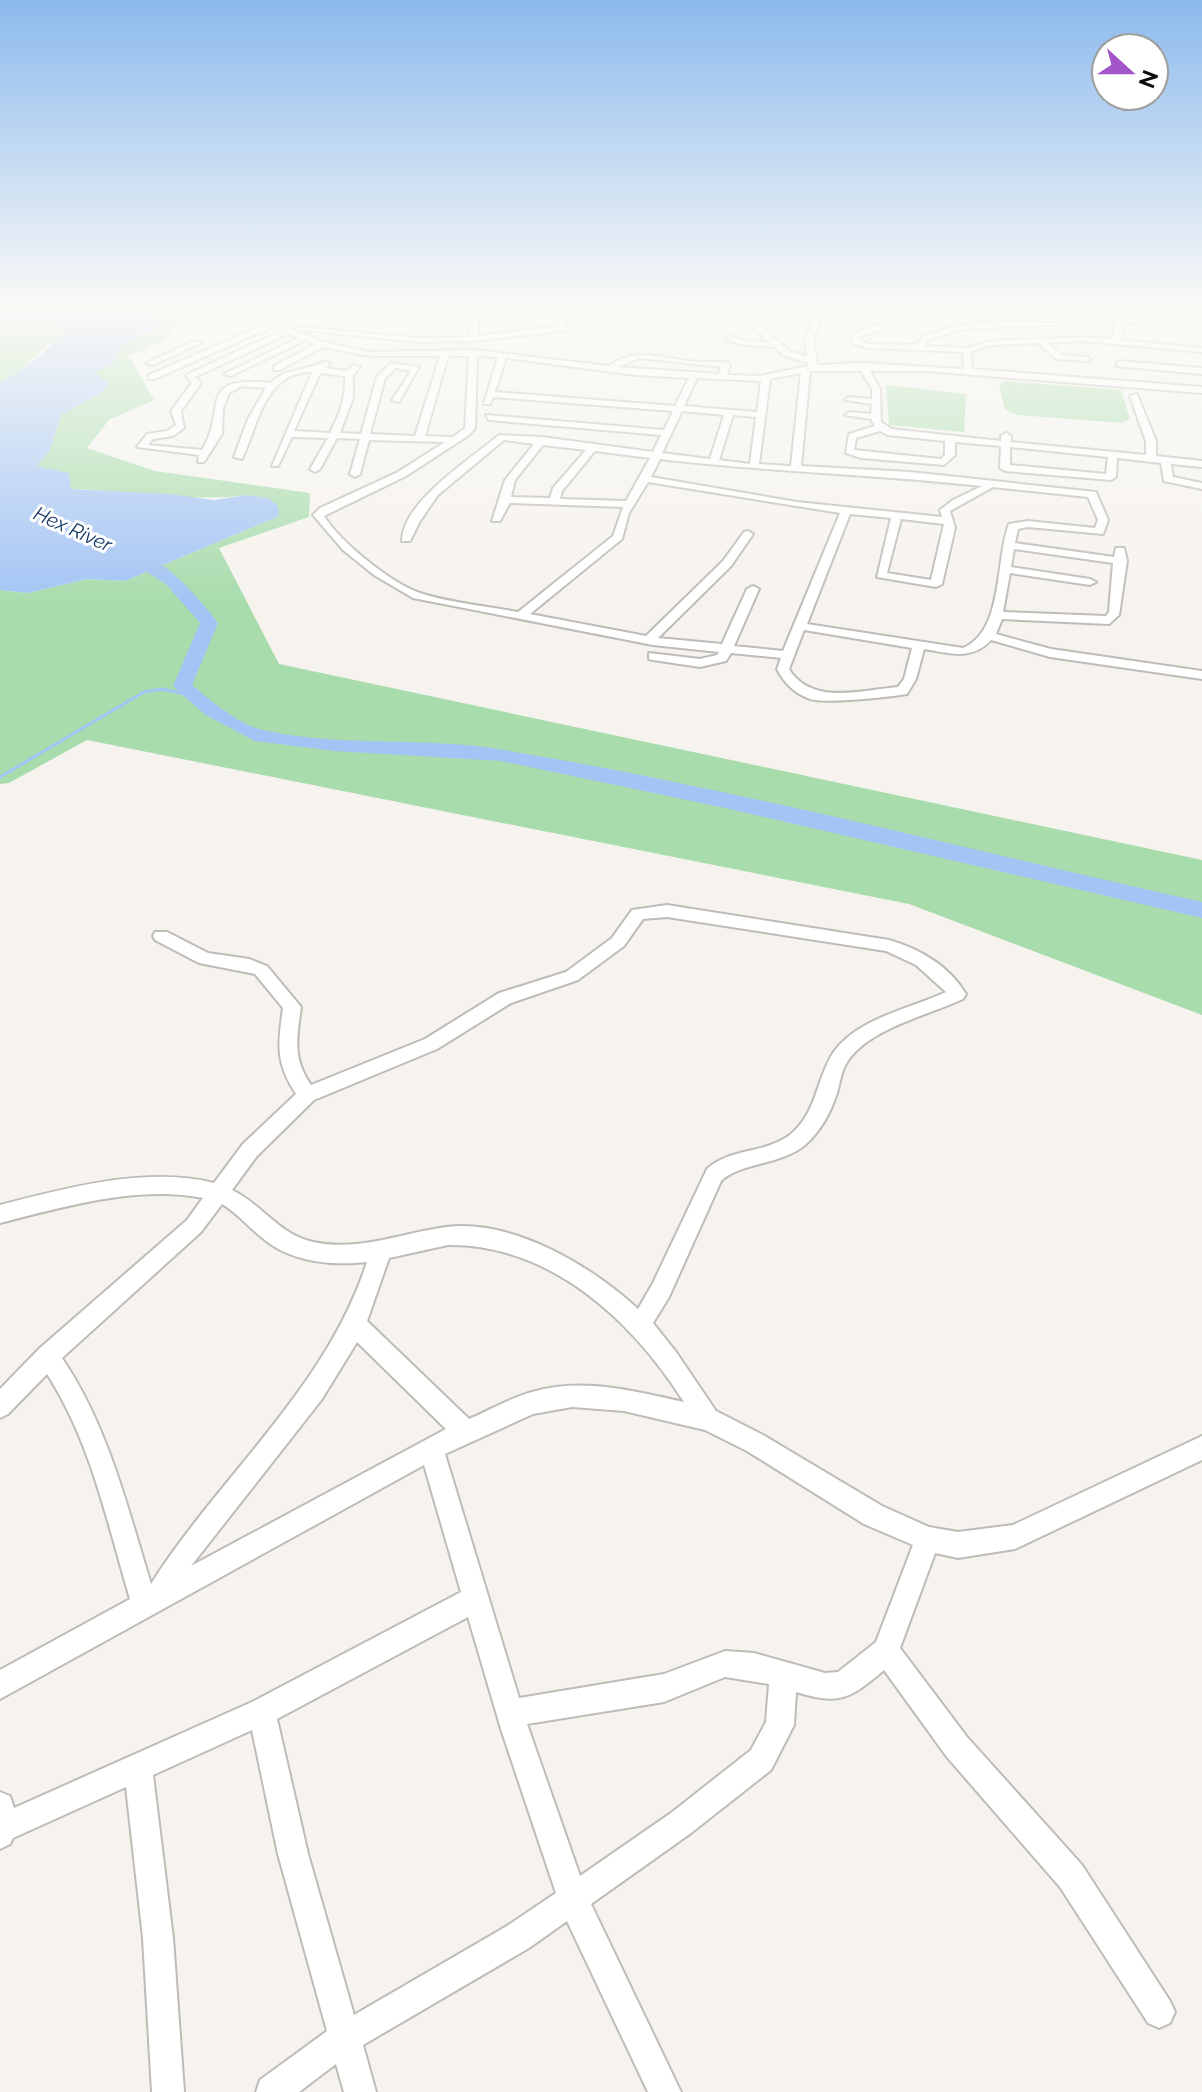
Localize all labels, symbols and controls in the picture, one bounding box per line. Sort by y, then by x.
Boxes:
north arrow [1090,32,1170,112]
text: N [1134,67,1164,92]
water label: Hex River [30,501,117,557]

